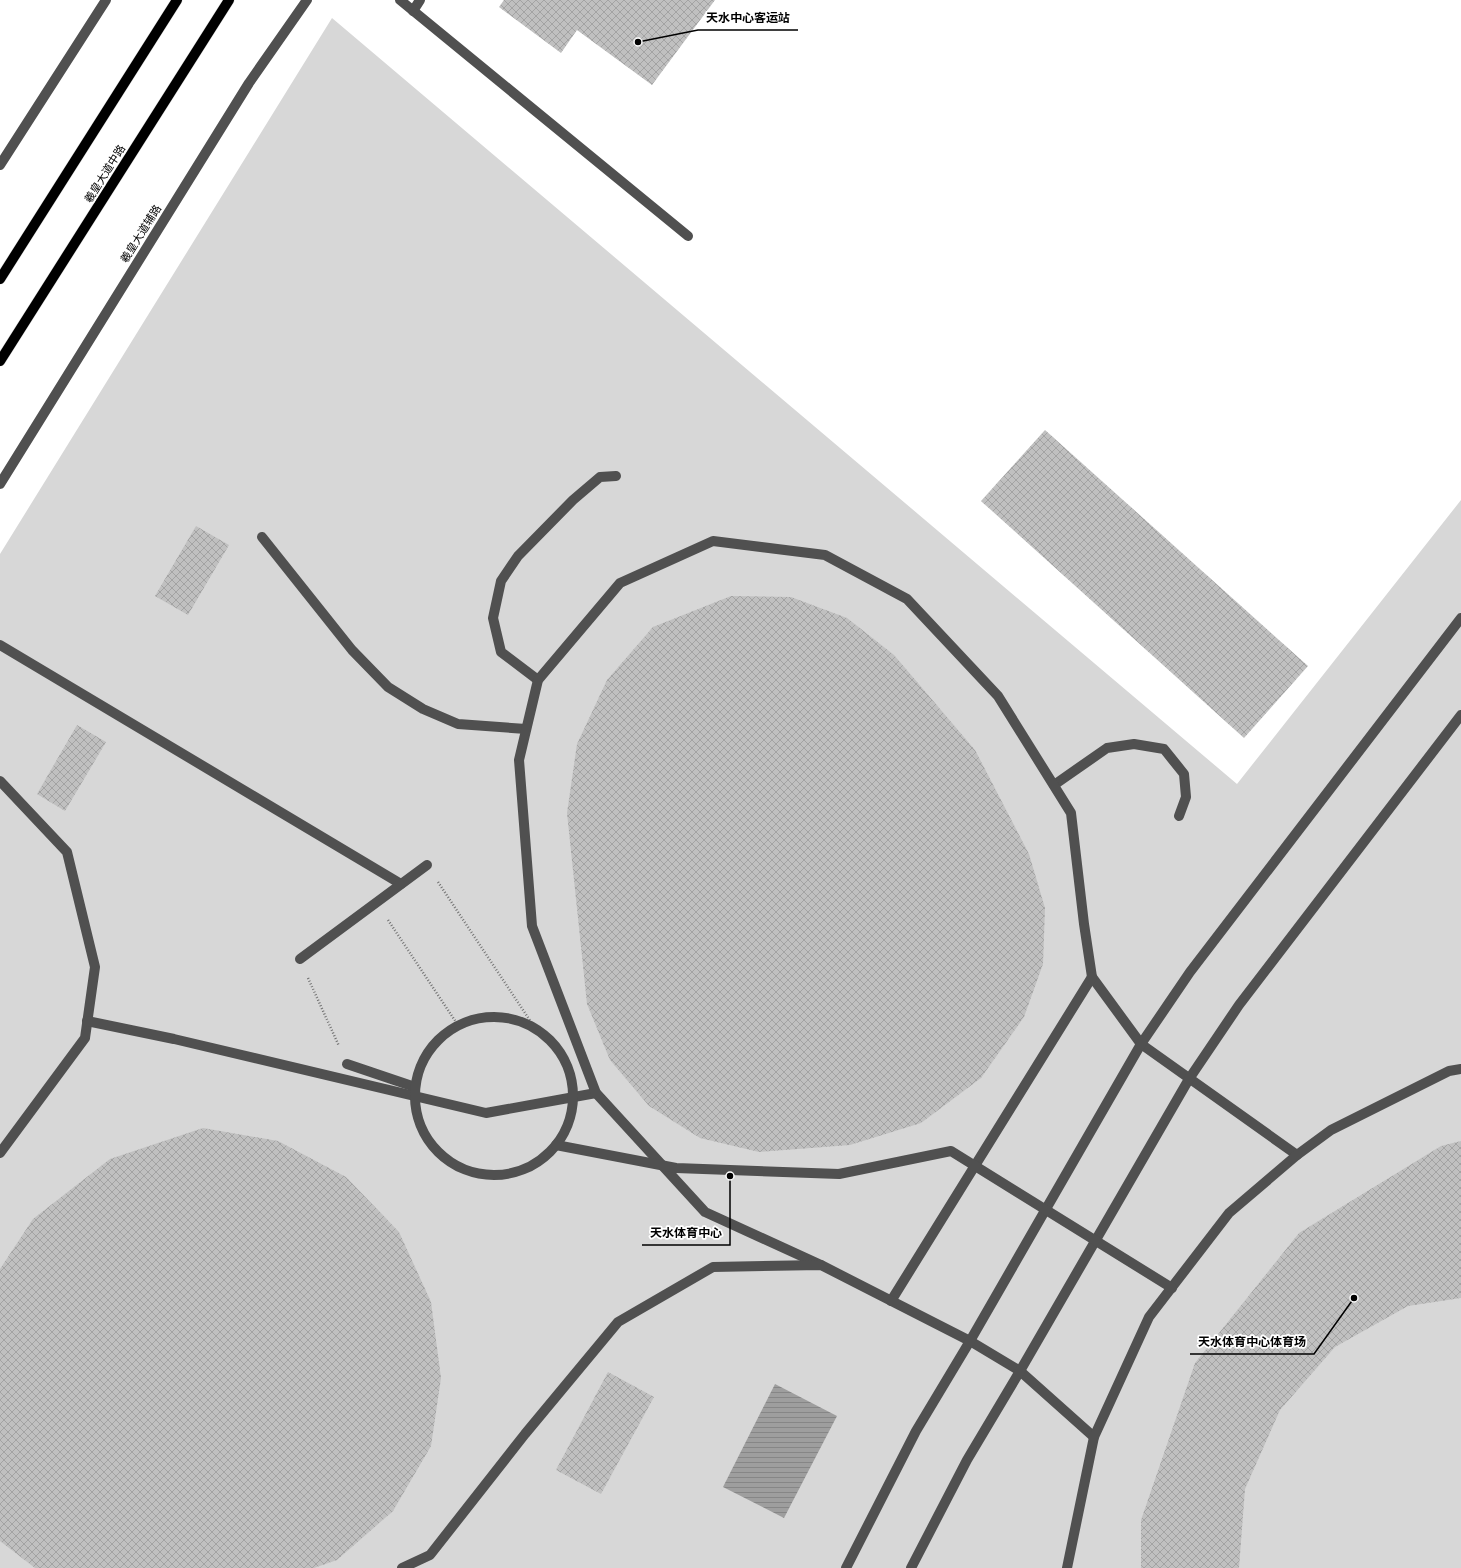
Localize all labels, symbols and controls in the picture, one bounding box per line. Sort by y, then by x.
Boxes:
callout: 天水中心客运站 [698,6,798,30]
text: 天水中心客运站 [706,11,790,25]
street label: 羲皇大道中路 [82,143,128,205]
street label: 羲皇大道辅路 [118,203,164,265]
callout: 天水体育中心 [642,1221,730,1245]
text: 天水体育中心 [650,1226,722,1240]
callout: 天水体育中心体育场 [1190,1330,1314,1354]
text: 天水体育中心体育场 [1198,1335,1306,1349]

